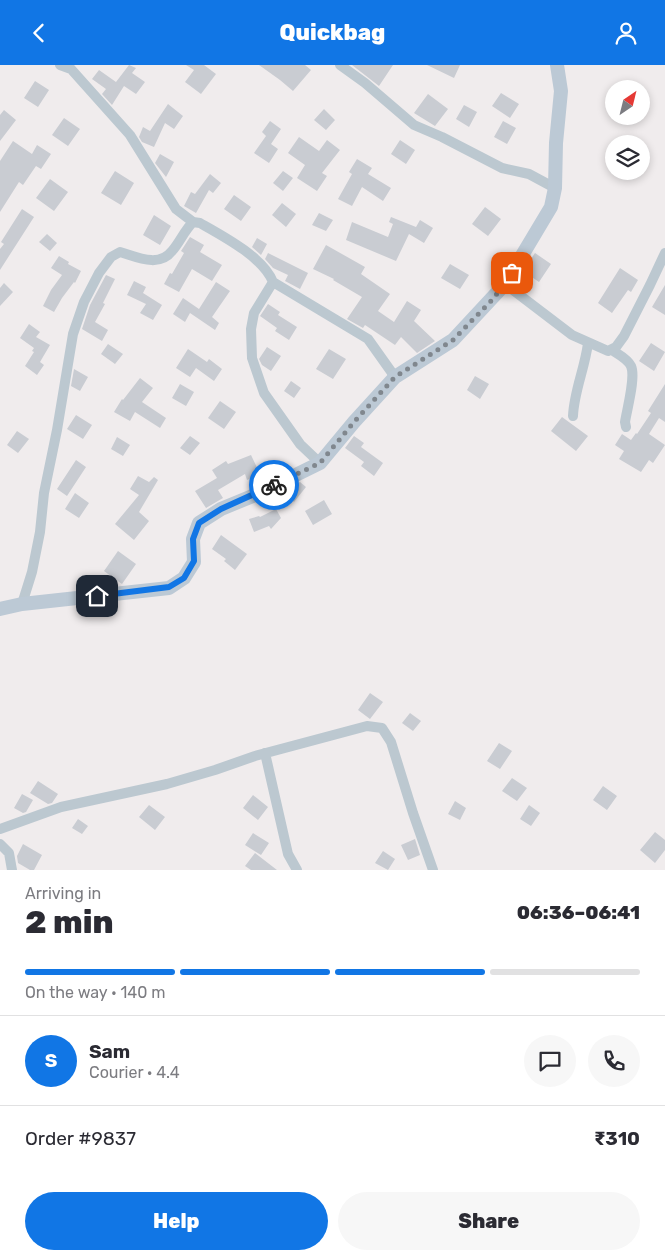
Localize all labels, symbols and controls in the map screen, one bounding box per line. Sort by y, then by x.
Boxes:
icon: back [25,19,53,47]
text: Quickbag [280,19,385,46]
icon: person [612,19,640,47]
north arrow [605,80,650,125]
map controls [605,80,650,180]
button: layers [605,135,650,180]
pin [491,252,533,294]
icon: bag [498,259,526,287]
courier [249,460,299,510]
icon: bike [260,471,288,499]
pin [76,575,118,617]
icon: home [83,582,111,610]
text: Arriving in [25,884,101,903]
text: 06:36–06:41 [517,901,640,924]
text: 2 min [25,903,114,941]
text: On the way · 140 m [25,983,165,1002]
button: chat [524,1035,576,1087]
button: phone [588,1035,640,1087]
text: Sam [89,1040,130,1063]
text: S [45,1049,57,1072]
text: Courier · 4.4 [89,1063,180,1082]
text: Order #9837 [25,1127,136,1150]
text: ₹310 [594,1127,640,1150]
button: Help [25,1192,328,1250]
button: Share [338,1192,640,1250]

